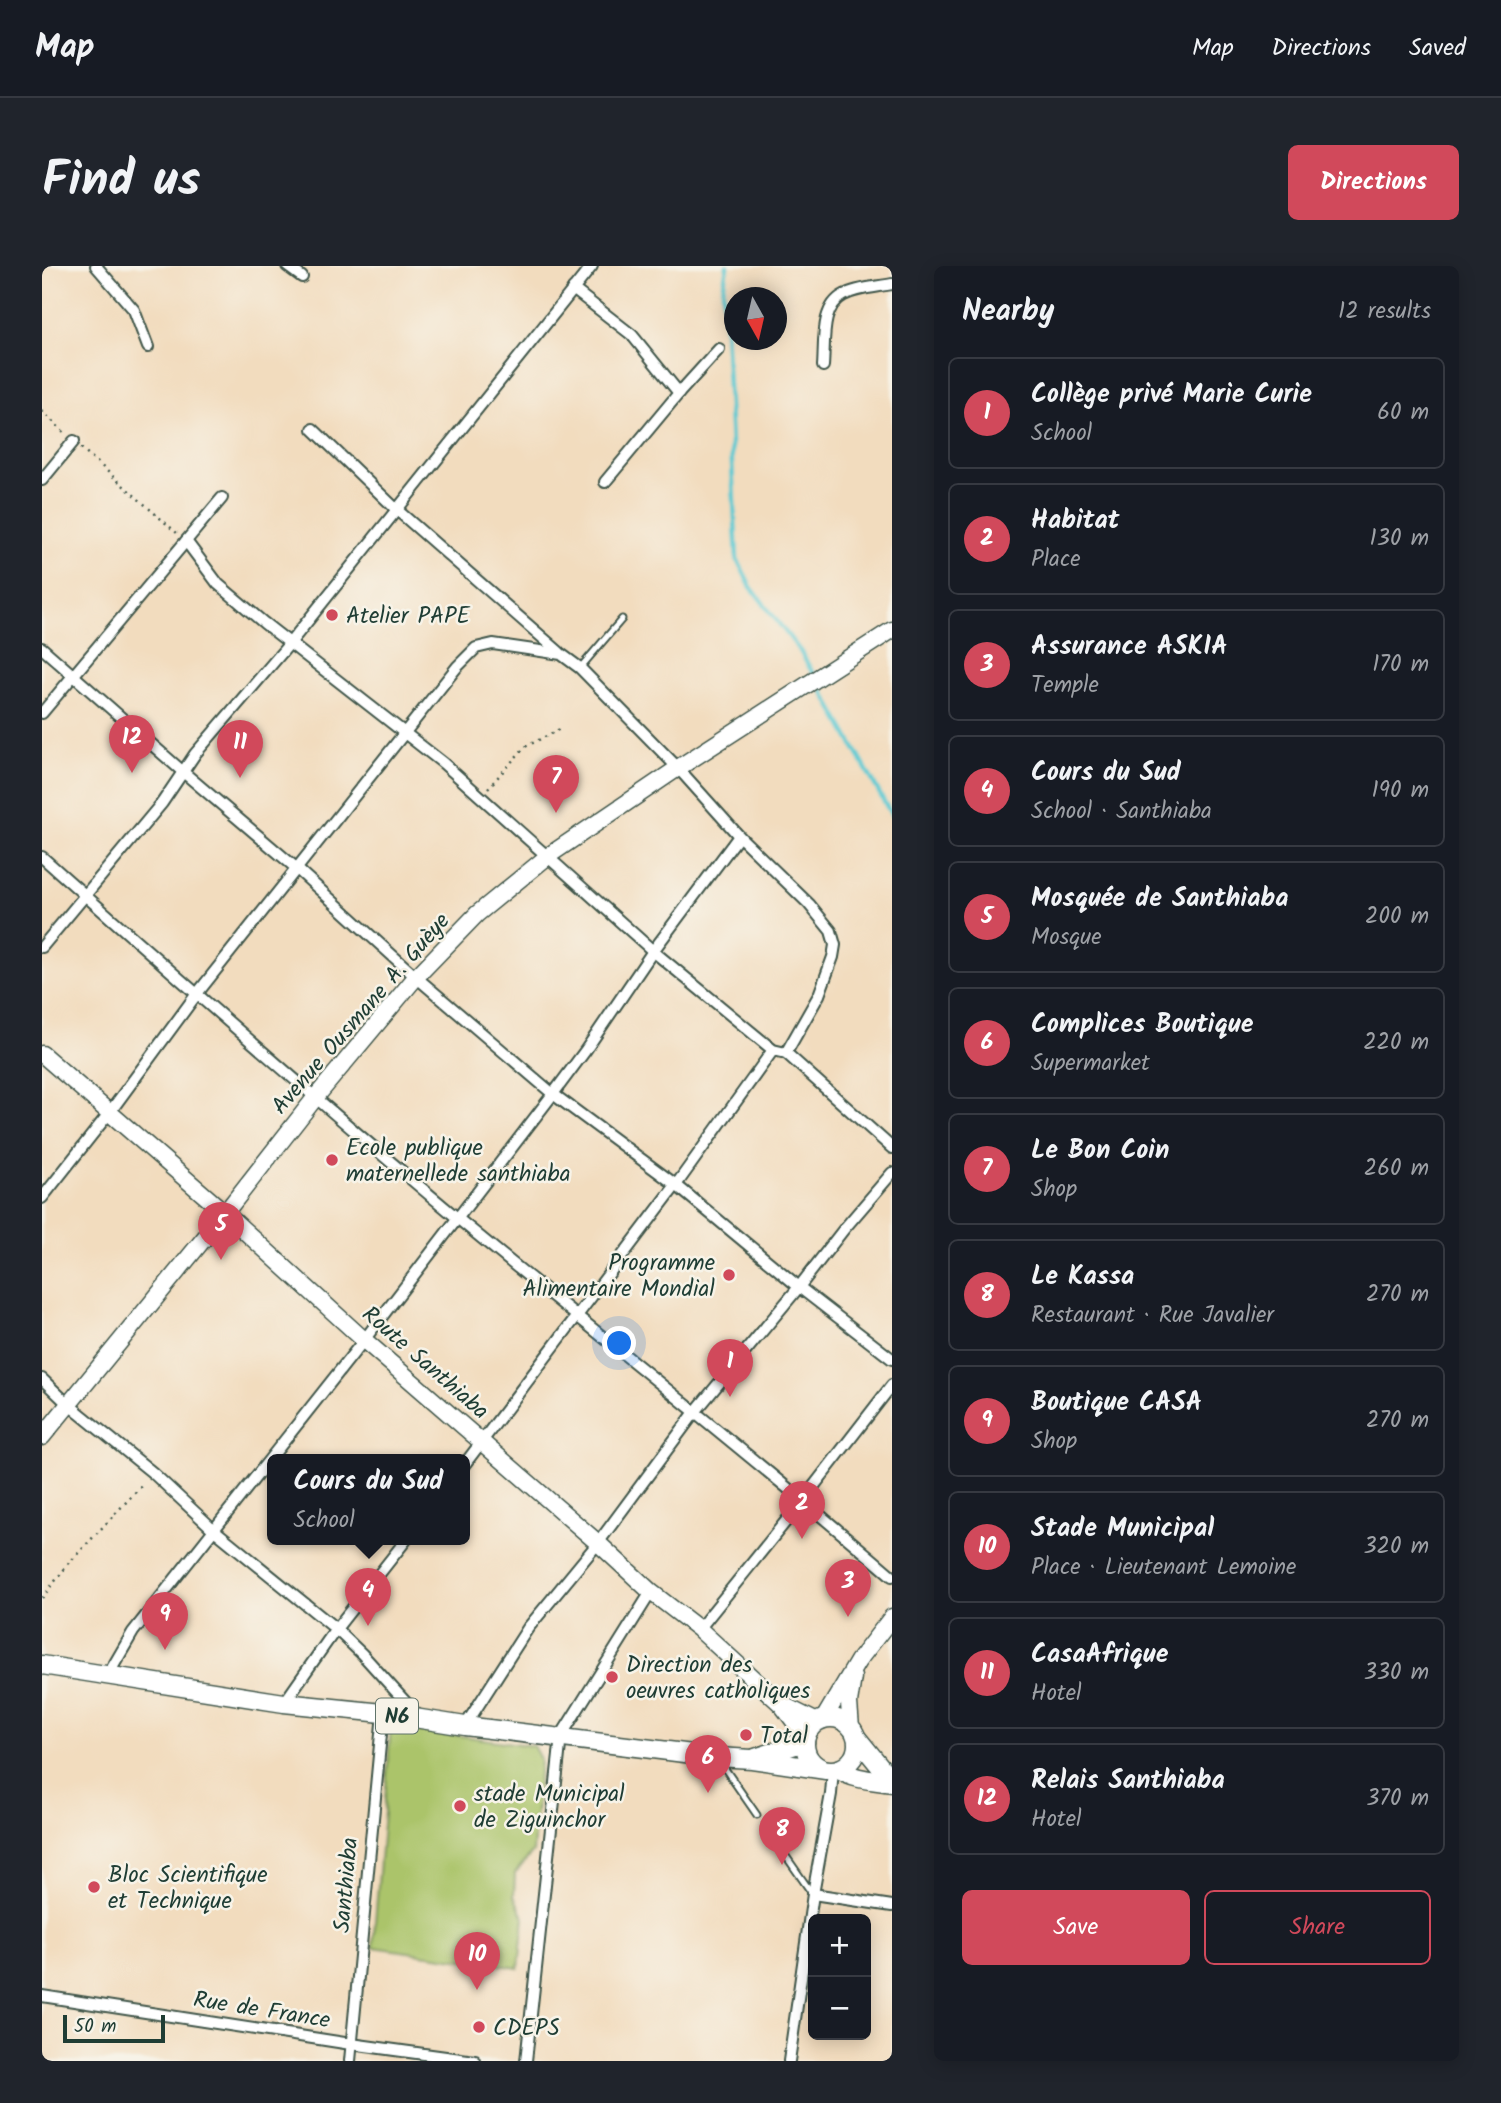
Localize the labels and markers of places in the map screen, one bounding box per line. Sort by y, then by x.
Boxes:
place label: Atelier PAPE [346,599,470,635]
marker: Atelier PAPE [324,607,340,623]
pin: 12 [109,715,155,773]
pin: 11 [217,720,263,778]
pin: 7 [533,755,579,813]
place label: Ecole publique maternellede santhiaba [346,1131,570,1193]
marker: Ecole publique maternellede santhiaba [324,1152,340,1168]
pin: 5 [198,1202,244,1260]
place label: Programme Alimentaire Mondial [522,1246,715,1308]
marker: Programme Alimentaire Mondial [721,1267,737,1283]
pin: 1 [707,1339,753,1397]
pin: 2 [779,1481,825,1539]
pin: 3 [825,1559,871,1617]
pin: 4 [345,1568,391,1626]
pin: 9 [142,1592,188,1650]
place label: Direction des oeuvres catholiques [626,1648,811,1710]
marker: Direction des oeuvres catholiques [604,1669,620,1685]
place label: Total [760,1719,808,1755]
marker: Total [738,1727,754,1743]
pin: 6 [685,1735,731,1793]
place label: stade Municipal de Ziguinchor [474,1777,625,1839]
marker: stade Municipal de Ziguinchor [452,1798,468,1814]
pin: 8 [759,1807,805,1865]
place label: Bloc Scientifique et Technique [108,1858,268,1920]
marker: Bloc Scientifique et Technique [86,1879,102,1895]
pin: 10 [454,1932,500,1990]
place label: CDEPS [493,2011,560,2047]
marker: CDEPS [471,2019,487,2035]

